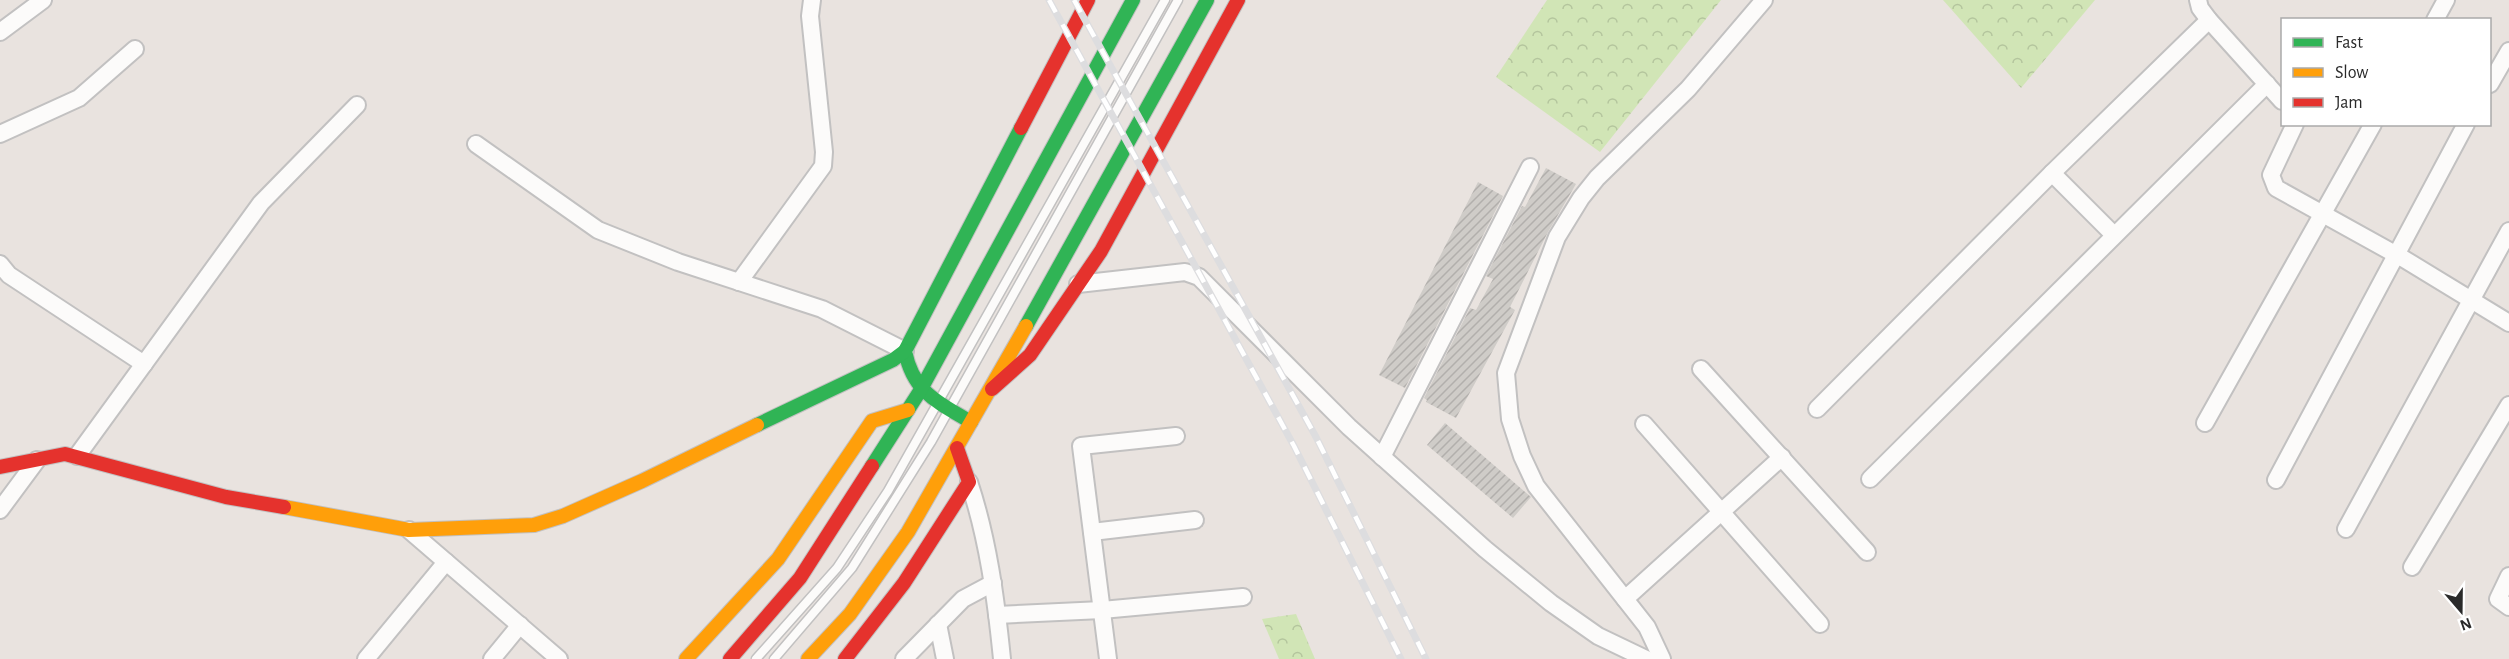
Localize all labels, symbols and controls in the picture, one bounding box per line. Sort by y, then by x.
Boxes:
legend [2281,18,2491,126]
text: Fast [2335,34,2363,52]
text: Slow [2335,64,2368,82]
text: Jam [2335,94,2363,112]
north arrow [2431,581,2491,641]
text: N [2458,615,2474,634]

